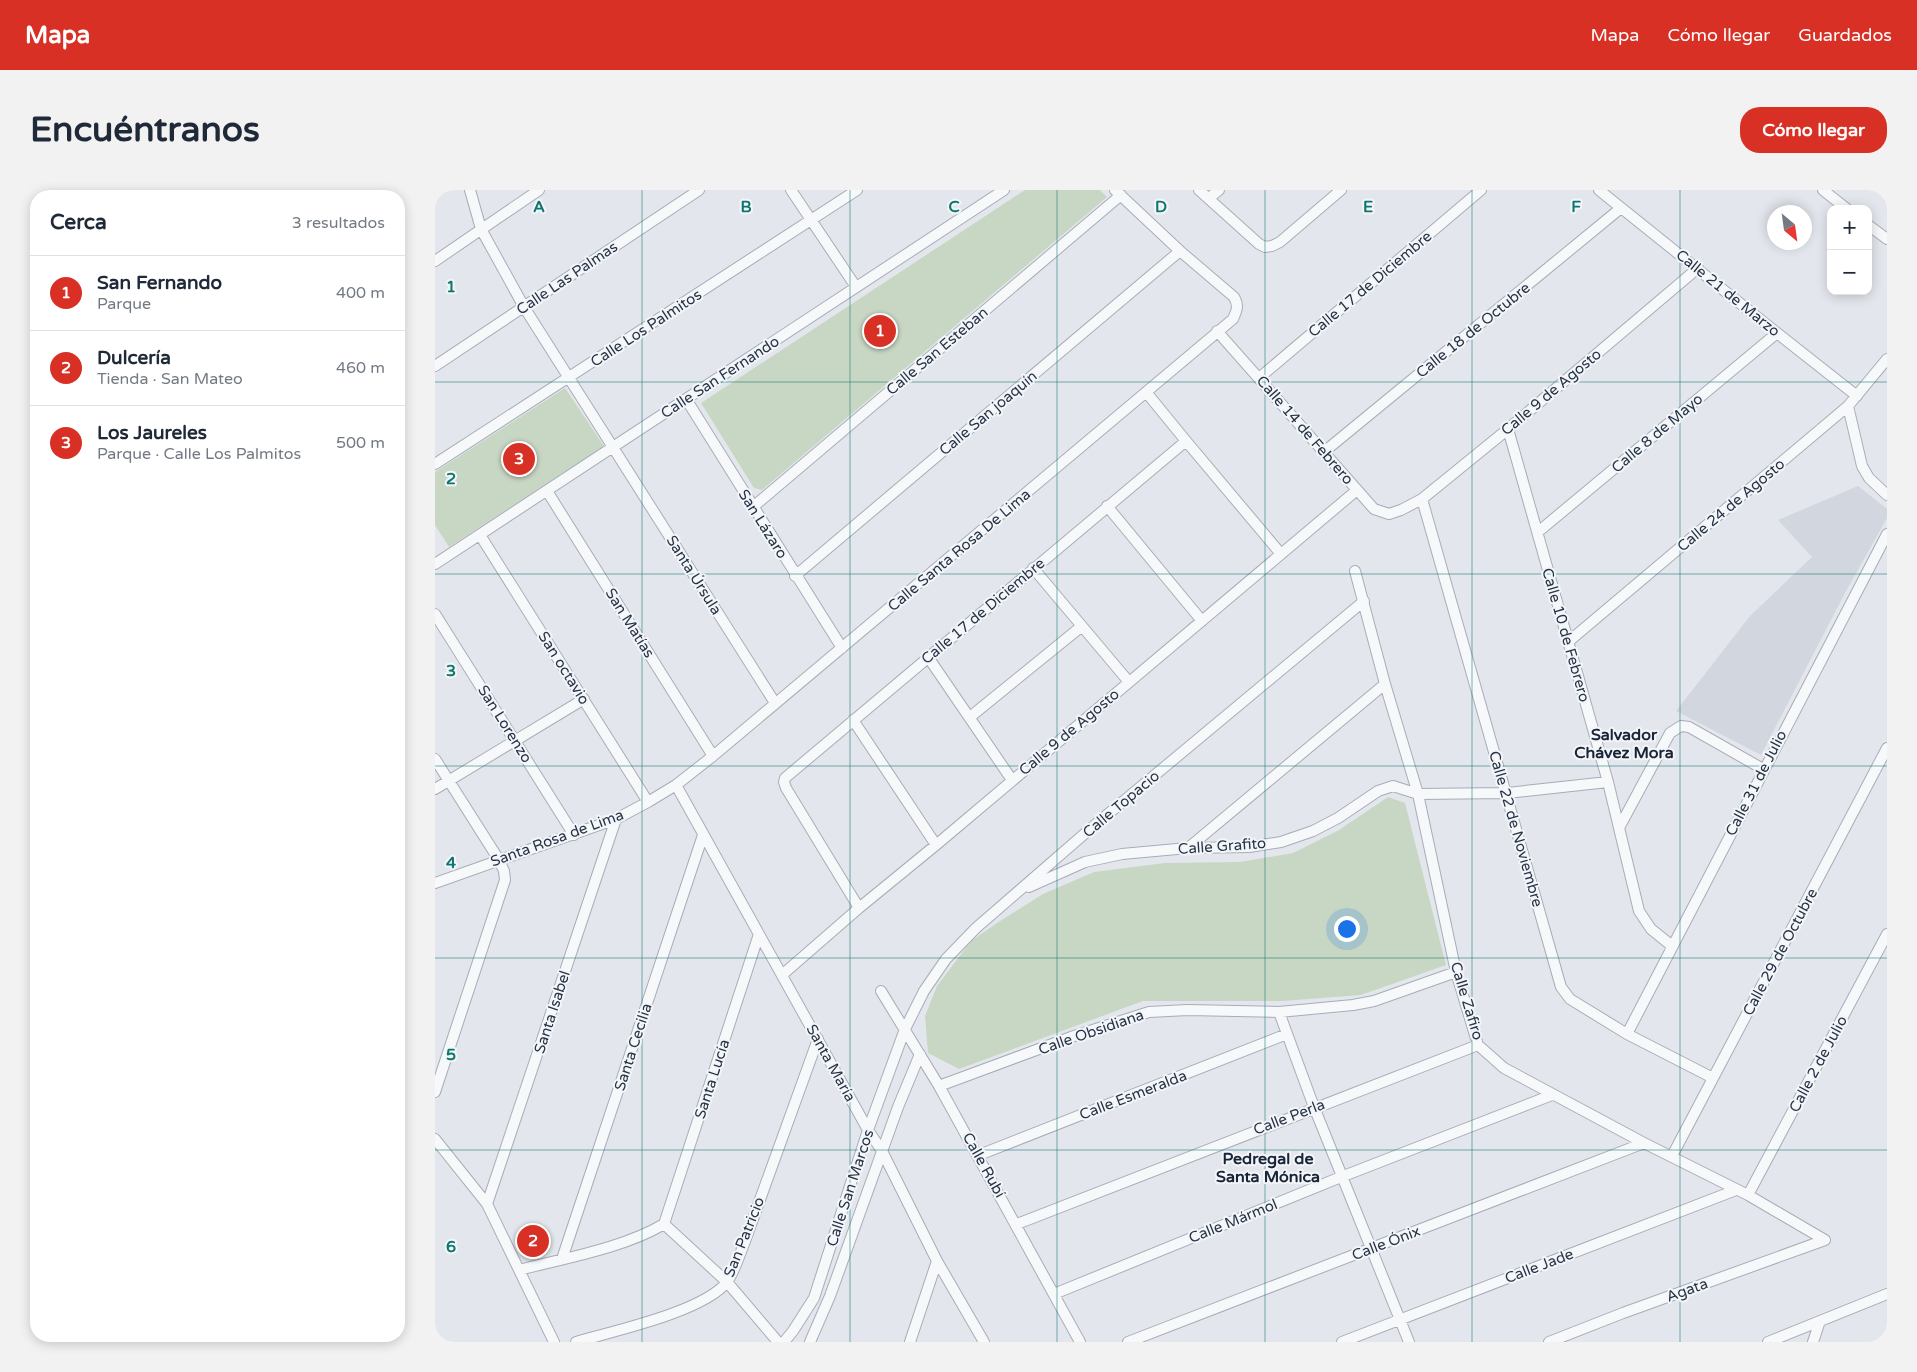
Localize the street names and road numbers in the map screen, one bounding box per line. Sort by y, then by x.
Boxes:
street label: Calle 17 de Diciembre [1305,227,1435,341]
street label: Calle Las Palmas [513,238,621,318]
street label: Calle 21 de Marzo [1672,246,1784,340]
street label: Calle 18 de Octubre [1412,278,1534,382]
street label: Calle Los Palmitos [587,285,705,371]
street label: Calle San Esteban [882,303,992,399]
street label: Calle San Fernando [657,332,783,422]
street label: Calle 9 de Agosto [1497,345,1605,439]
street label: Calle San joaquín [935,367,1041,459]
street label: Calle 14 de Febrero [1253,372,1357,488]
street label: Calle 8 de Mayo [1608,390,1706,476]
street label: Calle 24 de Agosto [1674,455,1788,555]
street label: Calle Santa Rosa De Lima [884,485,1034,615]
street label: San Lázaro [735,486,791,562]
street label: Santa Úrsula [663,532,725,618]
street label: Calle 17 de Diciembre [918,554,1048,668]
street label: Calle 10 de Febrero [1538,566,1594,704]
street label: San Matías [602,585,658,661]
street label: San octavio [534,628,594,708]
street label: San Lorenzo [474,682,536,766]
street label: Calle 9 de Agosto [1015,685,1123,779]
street label: Calle 31 de Julio [1722,727,1790,839]
street label: Calle 22 de Noviembre [1485,749,1547,909]
street label: Calle Topacio [1079,767,1163,841]
street label: Santa Rosa de Lima [488,806,626,870]
street label: Calle Grafito [1177,834,1267,858]
street label: Calle 29 de Octubre [1739,885,1821,1019]
street label: Calle Zafiro [1447,960,1487,1042]
street label: Santa Isabel [530,968,574,1056]
street label: Santa Cecilia [610,1001,656,1093]
street label: Calle Obsidiana [1036,1006,1146,1058]
street label: Calle 2 de Julio [1785,1013,1851,1115]
street label: Santa María [802,1021,860,1105]
street label: Santa Lucía [691,1037,733,1121]
street label: Calle Esmeralda [1077,1066,1189,1124]
street label: Calle Perla [1251,1095,1327,1139]
street label: Calle San Marcos [823,1127,877,1249]
street label: Calle Rubí [959,1129,1009,1201]
street label: San Patricio [720,1194,768,1280]
street label: Calle Mármol [1186,1195,1280,1247]
street label: Calle Ónix [1349,1222,1423,1264]
street label: Calle Jade [1502,1245,1576,1287]
street label: Agata [1664,1274,1710,1306]

